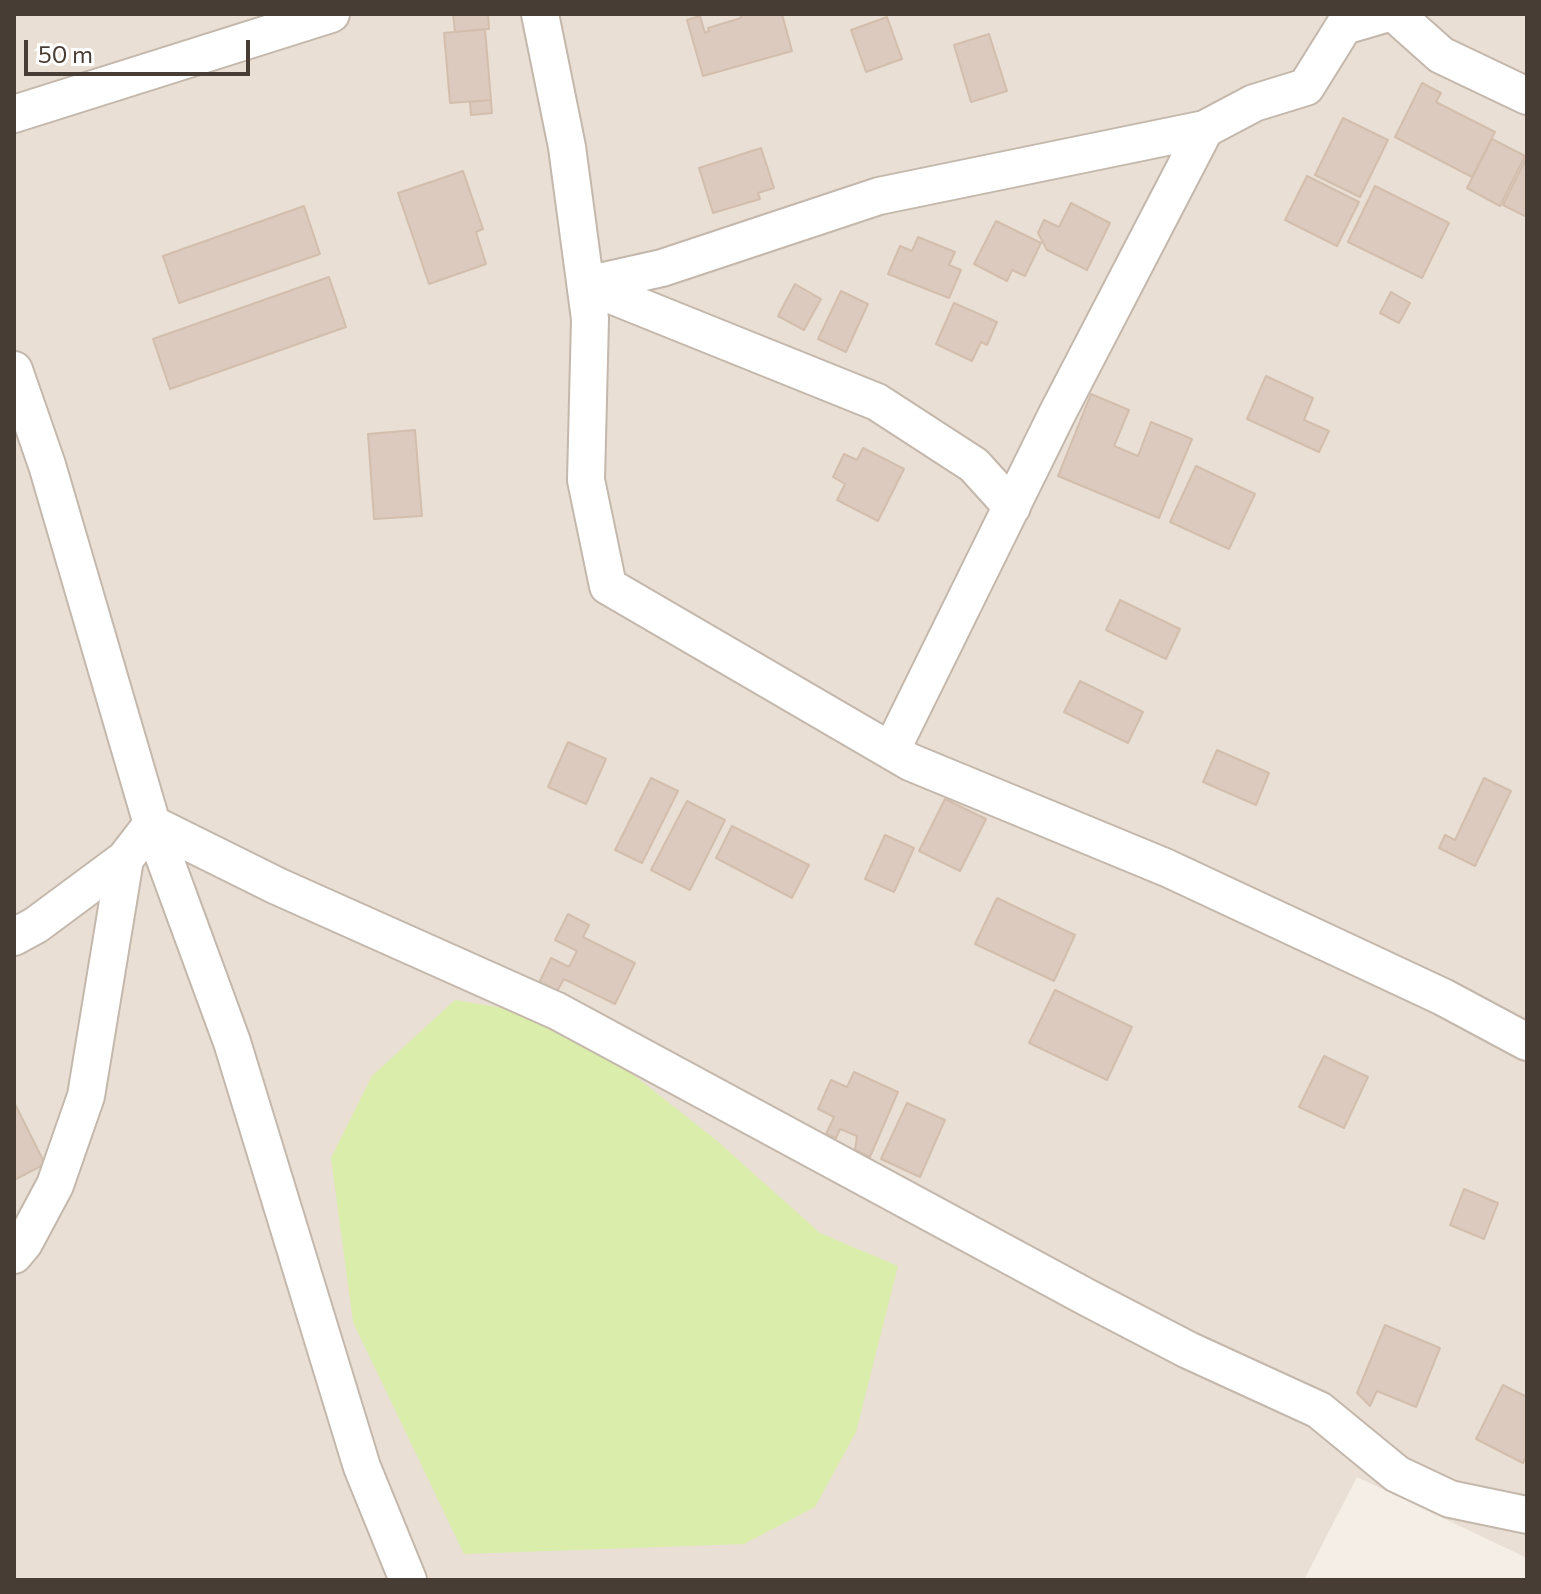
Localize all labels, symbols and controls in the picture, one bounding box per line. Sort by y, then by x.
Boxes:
scale bar [28,24,254,74]
text: 50 m [38,39,93,68]

